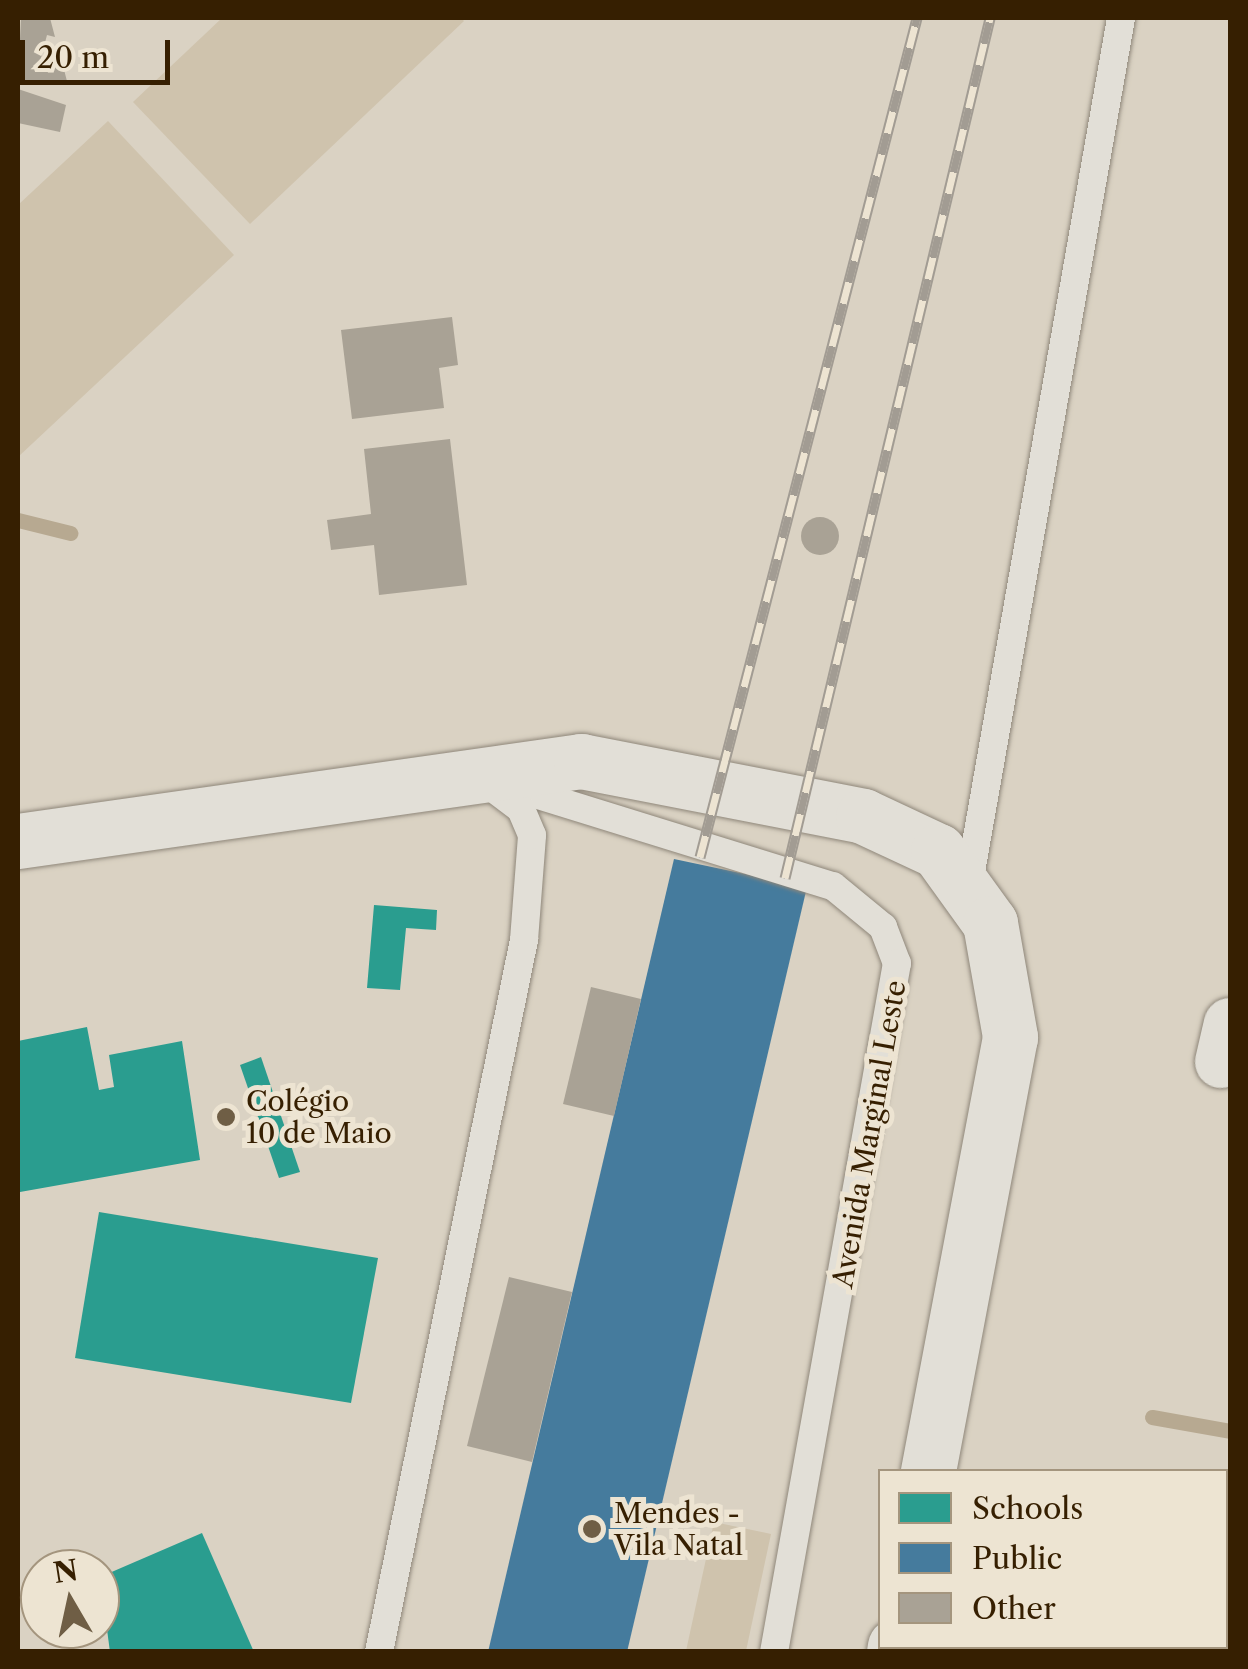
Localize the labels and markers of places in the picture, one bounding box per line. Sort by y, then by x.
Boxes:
place label: Colégio 10 de Maio [246,1084,392,1150]
marker: Colégio 10 de Maio [215,1106,237,1128]
place label: Mendes - Vila Natal [614,1496,743,1562]
marker: Mendes - Vila Natal [579,1516,605,1542]

